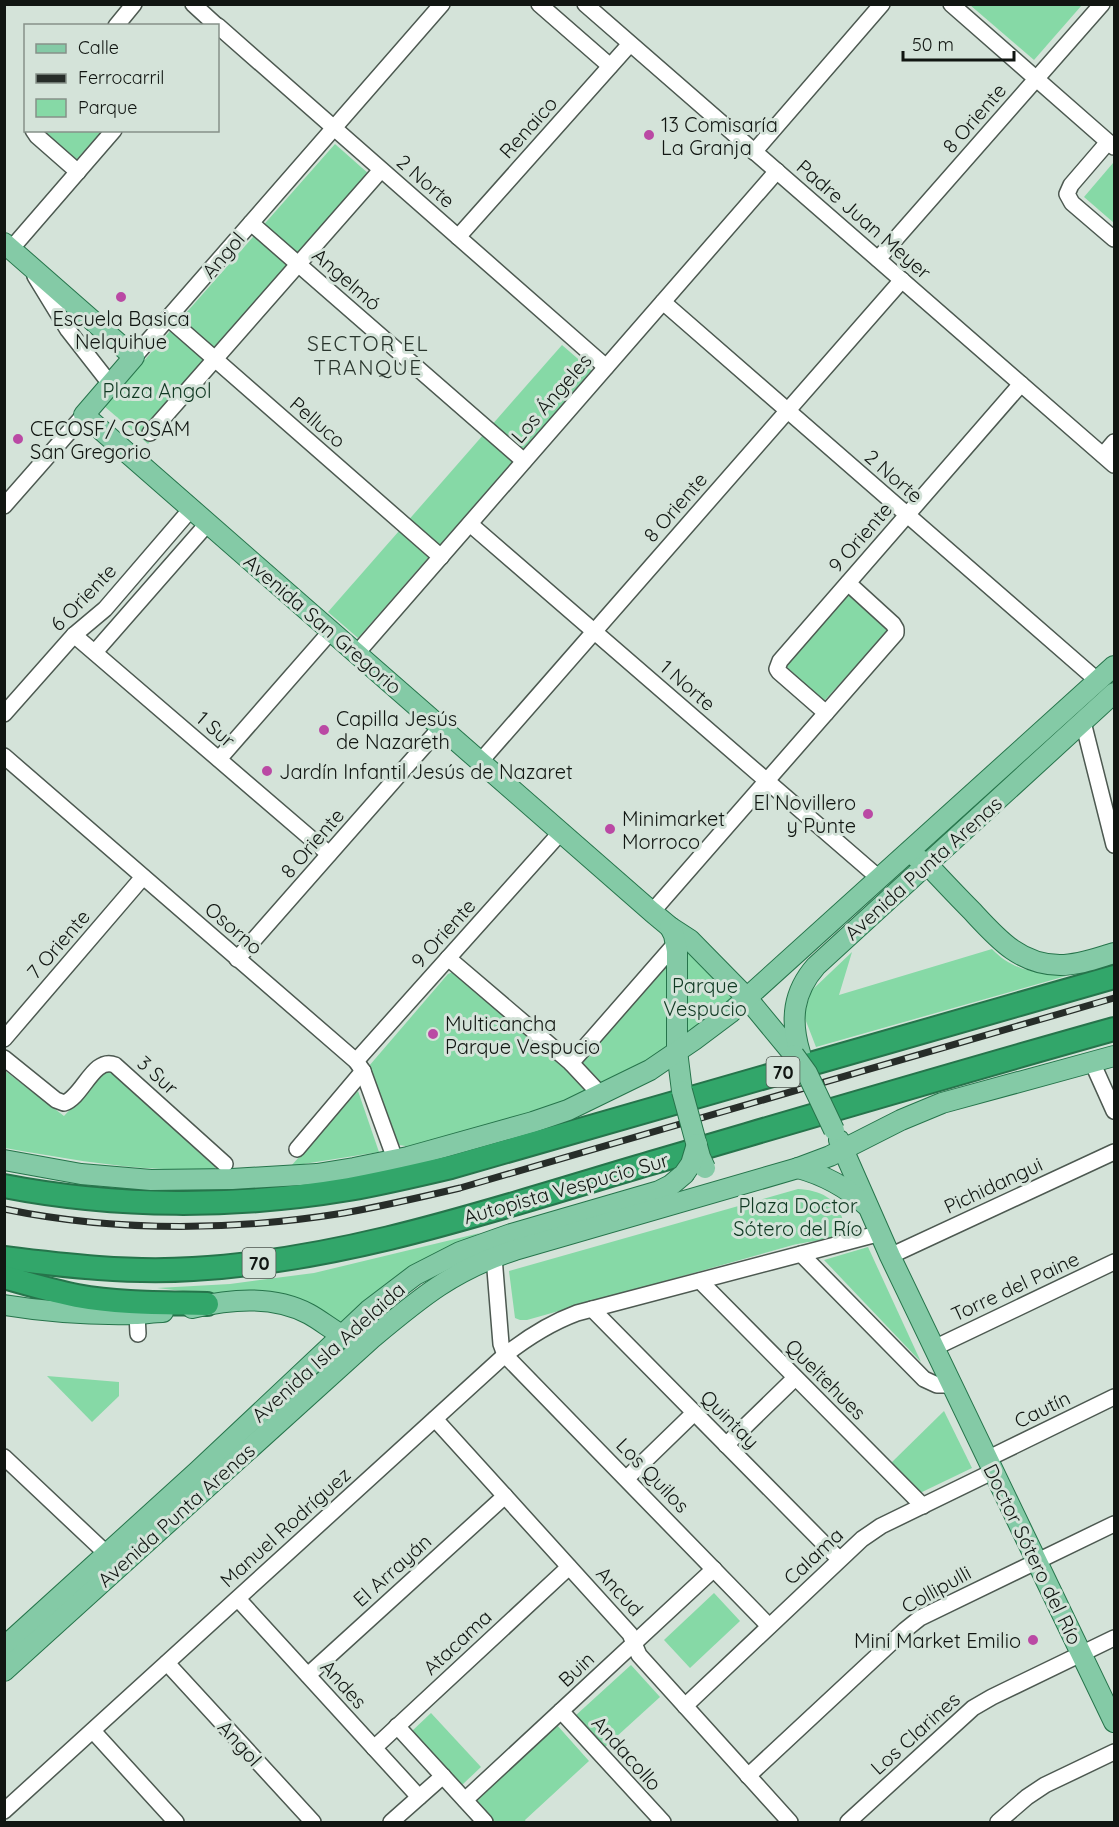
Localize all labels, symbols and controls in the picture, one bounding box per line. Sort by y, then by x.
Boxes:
legend [24,24,219,132]
scale bar [903,24,1014,62]
text: 50 m [912,33,954,56]
text: Calle [78,36,119,59]
text: Ferrocarril [78,66,165,89]
street label: 8 Oriente [937,78,1011,158]
street label: Renaico [494,91,562,163]
text: Parque [78,96,137,119]
place label: 13 Comisaría La Granja [661,112,778,160]
marker: 13 Comisaría La Granja [642,128,656,142]
street label: 2 Norte [392,149,460,213]
street label: Padre Juan Meyer [792,154,937,284]
street label: Angol [196,227,250,283]
street label: Angelmó [308,242,386,316]
marker: Escuela Basica Nelquihue [114,290,128,304]
place label: Escuela Basica Nelquihue [52,306,190,354]
district label: SECTOR EL TRANQUE [307,330,429,380]
street label: Los Ángeles [505,348,597,448]
park label: Plaza Angol [102,378,212,403]
street label: Pelluco [285,391,351,453]
place label: CECOSF/ COSAM San Gregorio [30,416,190,464]
marker: CECOSF/ COSAM San Gregorio [11,432,25,446]
street label: 2 Norte [860,444,928,508]
street label: 8 Oriente [638,467,712,547]
street label: 9 Oriente [823,497,897,577]
street label: Avenida San Gregorio [239,549,407,699]
street label: 6 Oriente [45,558,121,636]
street label: 1 Norte [655,654,721,716]
street label: 1 Sur [192,705,241,753]
place label: Capilla Jesús de Nazareth [336,706,457,754]
marker: Capilla Jesús de Nazareth [317,723,331,737]
place label: Jardín Infantil Jesús de Nazaret [279,759,573,784]
marker: Jardín Infantil Jesús de Nazaret [260,764,274,778]
place label: El Novillero y Punte [754,790,856,838]
street label: Avenida Punta Arenas [839,791,1007,945]
street label: 8 Oriente [275,803,349,883]
place label: Minimarket Morroco [622,806,725,854]
marker: El Novillero y Punte [861,807,875,821]
marker: Minimarket Morroco [603,822,617,836]
street label: 9 Oriente [405,893,481,973]
street label: Osorno [200,896,268,960]
street label: 7 Oriente [21,904,95,984]
park label: Parque Vespucio [663,973,747,1021]
place label: Multicancha Parque Vespucio [445,1011,600,1059]
marker: Multicancha Parque Vespucio [426,1027,440,1041]
street label: 3 Sur [132,1050,184,1100]
road number: 70 [766,1057,800,1087]
street label: Autopista Vespucio Sur [460,1147,672,1229]
street label: Pichidangui [940,1151,1046,1219]
park label: Plaza Doctor Sótero del Río [733,1193,863,1241]
street label: Torre del Paine [947,1246,1083,1326]
road number: 70 [242,1248,276,1278]
street label: Avenida Isla Adelaida [246,1277,410,1427]
street label: Queltehues [780,1333,872,1425]
street label: Quintay [695,1384,765,1454]
street label: Cautín [1010,1385,1074,1433]
street label: Los Quilos [611,1432,695,1518]
street label: Avenida Punta Arenas [92,1438,260,1592]
street label: Doctor Sótero del Río [978,1459,1088,1649]
street label: Manuel Rodríguez [215,1462,355,1592]
street label: Calama [778,1522,848,1590]
street label: El Arrayán [348,1528,436,1612]
street label: Collipulli [897,1560,975,1618]
street label: Ancud [591,1561,649,1621]
street label: Atacama [418,1604,496,1680]
place label: Mini Market Emilio [854,1628,1021,1653]
marker: Mini Market Emilio [1026,1633,1040,1647]
street label: Buin [553,1646,599,1692]
street label: Andes [316,1654,372,1714]
street label: Los Clarines [865,1686,965,1780]
street label: Andacollo [587,1710,667,1796]
street label: Angol [213,1715,267,1771]

